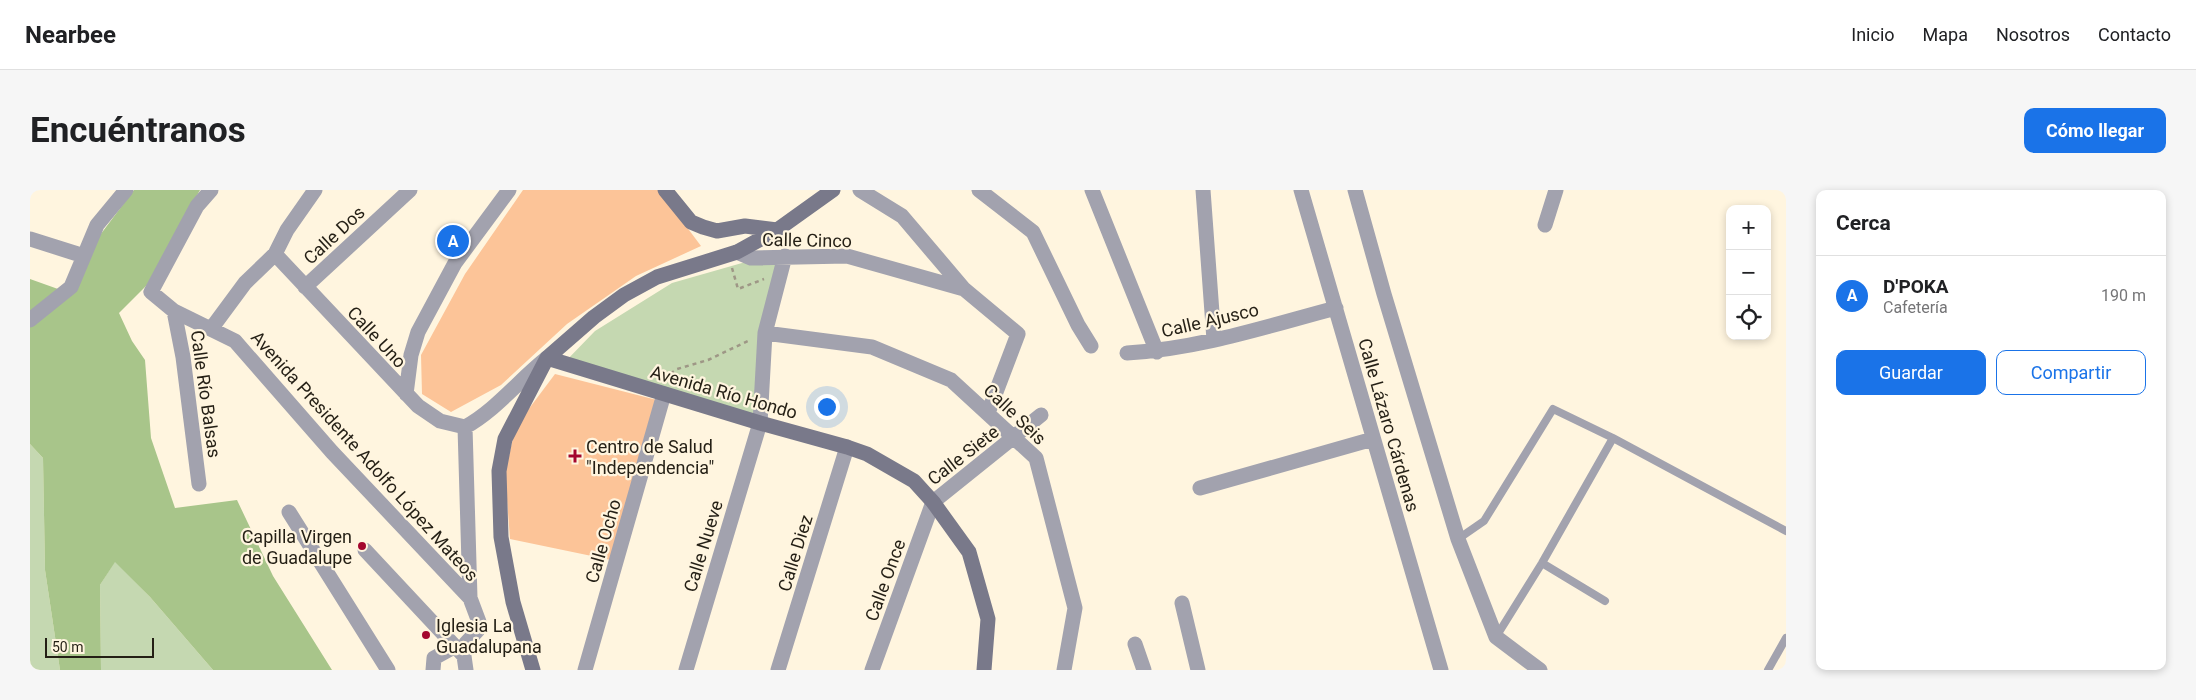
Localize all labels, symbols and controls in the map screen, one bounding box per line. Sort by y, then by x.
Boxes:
text: Nearbee [25,21,116,49]
text: Inicio [1851,24,1895,45]
text: Mapa [1923,24,1968,45]
text: Nosotros [1996,24,2070,45]
text: Contacto [2098,24,2171,45]
button: Cómo llegar [2024,108,2166,153]
text: Encuéntranos [30,110,246,151]
street label: Calle Dos [299,202,369,268]
map controls [1726,205,1771,340]
button: + [1726,205,1771,250]
text: Cerca [1836,211,1891,235]
pin: A [437,222,469,260]
street label: Calle Cinco [762,229,852,251]
button: − [1726,250,1771,295]
text: D'POKA [1883,275,1949,298]
text: A [1847,286,1857,305]
text: 190 m [2101,286,2146,305]
button: locate [1726,295,1771,340]
text: Cafetería [1883,298,1948,317]
street label: Calle Ajusco [1159,299,1261,341]
street label: Calle Uno [343,302,411,372]
street label: Avenida Presidente Adolfo López Mateos [247,327,483,585]
street label: Calle Río Balsas [187,329,225,459]
street label: Calle Lázaro Cárdenas [1354,336,1424,514]
button: Guardar [1836,350,1986,395]
button: Compartir [1996,350,2146,395]
street label: Avenida Río Hondo [648,361,800,423]
street label: Calle Seis [980,379,1050,449]
your location [814,394,840,420]
street label: Calle Siete [923,421,1003,489]
place label: Centro de Salud "Independencia" [586,436,714,478]
marker: Centro de Salud "Independencia" [568,449,582,463]
street label: Calle Ocho [581,497,625,585]
street label: Calle Nueve [679,498,727,594]
street label: Calle Diez [773,512,817,594]
place label: Capilla Virgen de Guadalupe [242,526,352,568]
street label: Calle Once [861,536,909,624]
marker: Capilla Virgen de Guadalupe [356,540,368,552]
place label: Iglesia La Guadalupana [436,615,542,657]
marker: Iglesia La Guadalupana [420,629,432,641]
scale bar [45,635,154,658]
text: 50 m [52,639,84,655]

